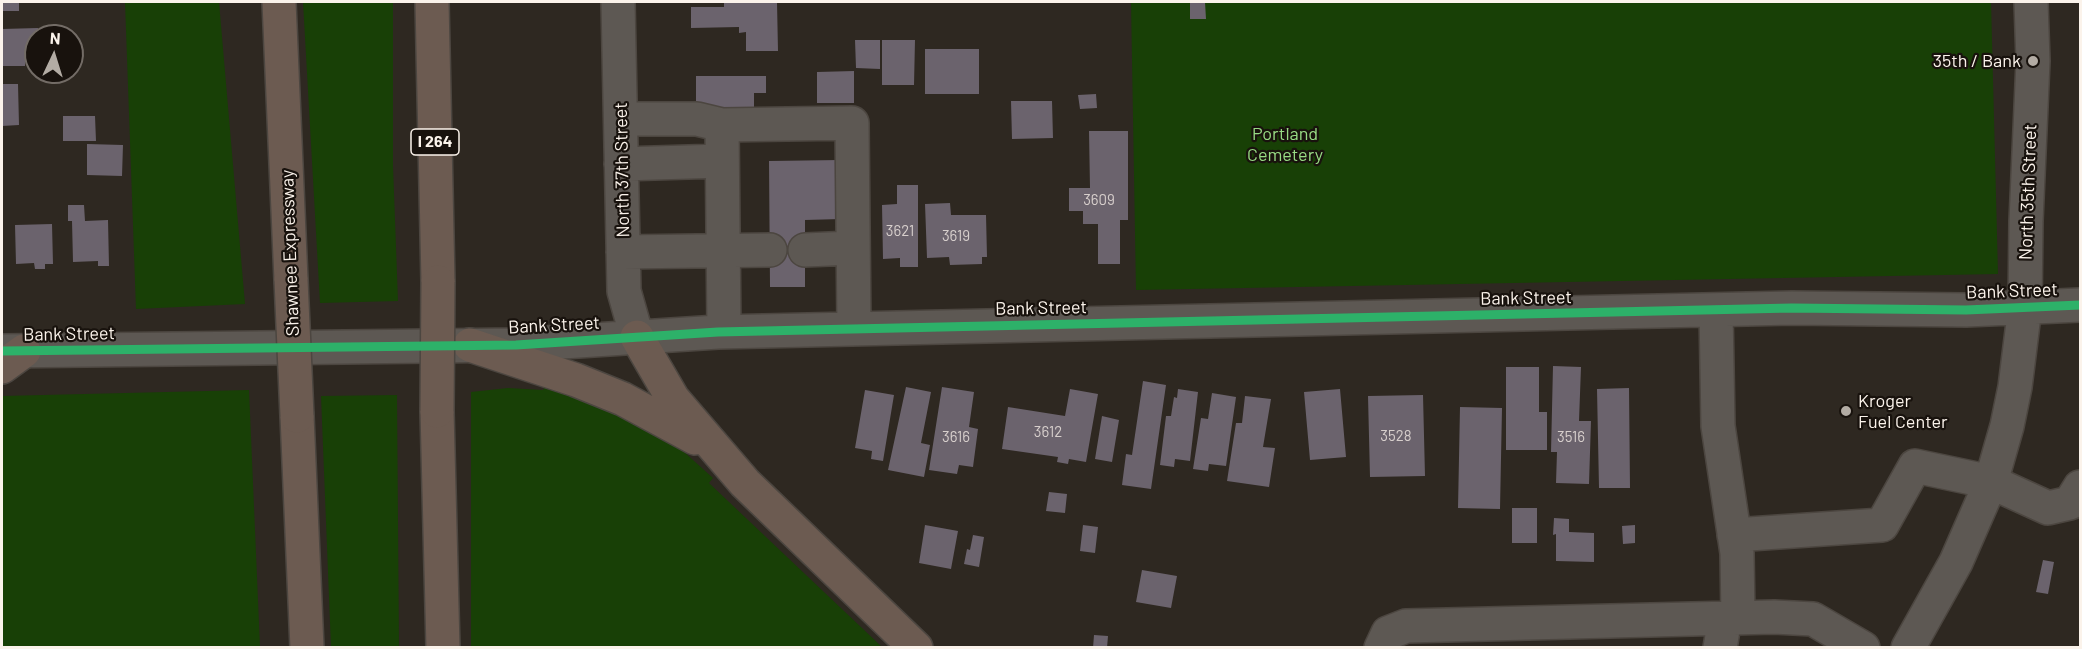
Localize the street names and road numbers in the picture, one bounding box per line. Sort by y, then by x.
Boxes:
street label: North 37th Street [610,102,634,238]
street label: North 35th Street [2015,124,2041,260]
road number: I 264 [411,129,459,155]
street label: Shawnee Expressway [276,169,304,337]
street label: Bank Street [1966,279,2058,303]
street label: Bank Street [1480,286,1572,310]
street label: Bank Street [995,296,1087,320]
street label: Bank Street [508,312,600,338]
street label: Bank Street [23,322,115,346]

